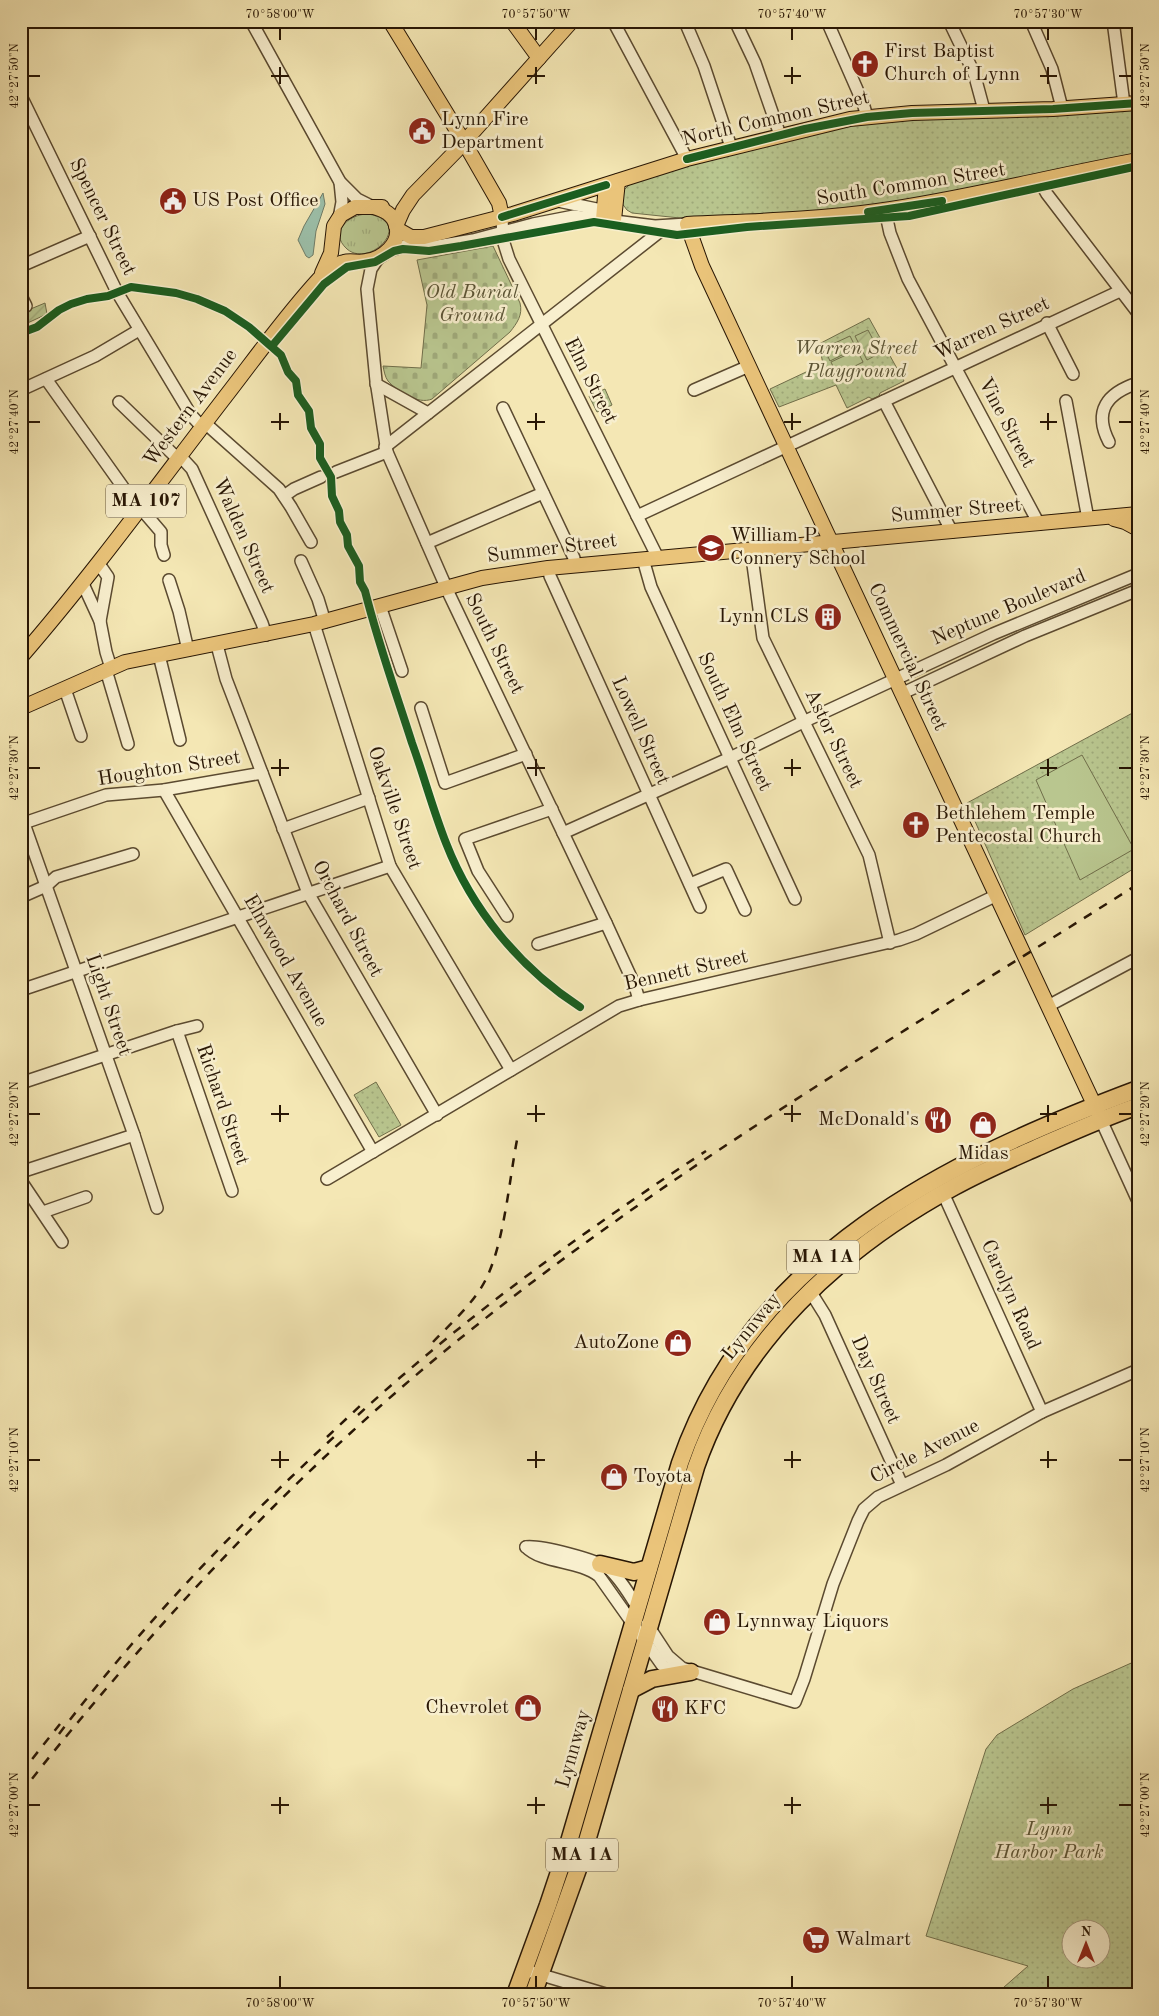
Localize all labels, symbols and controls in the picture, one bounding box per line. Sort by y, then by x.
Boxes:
text: 70°58'00"W [245,8,315,21]
text: 70°57'50"W [501,8,571,21]
text: 70°57'40"W [757,8,827,21]
text: 70°57'30"W [1013,8,1083,21]
place label: First Baptist Church of Lynn [884,42,1020,85]
text: 42°27'50"N [8,43,21,109]
text: 42°27'50"N [1139,43,1152,109]
church icon: First Baptist Church of Lynn [850,49,880,79]
street label: North Common Street [681,88,871,150]
place label: Lynn Fire Department [441,110,544,153]
public building icon: Lynn Fire Department [407,116,437,146]
street label: Spencer Street [65,155,139,279]
street label: South Common Street [815,160,1007,210]
public building icon: US Post Office [158,186,188,216]
place label: US Post Office [192,191,318,211]
park label: Old Burial Ground [425,283,519,326]
street label: Warren Street [931,294,1053,364]
street label: Elm Street [560,335,620,427]
park label: Warren Street Playground [794,339,918,382]
street label: Western Avenue [140,345,242,471]
street label: Vine Street [974,375,1038,471]
text: 42°27'40"N [9,389,21,455]
text: 42°27'40"N [1140,389,1152,455]
street label: Walden Street [209,475,277,597]
road number: MA 107 [106,484,186,518]
street label: Summer Street [890,495,1022,527]
place label: William P Connery School [730,526,866,569]
street label: Summer Street [486,531,618,567]
school or university icon: William P Connery School [696,533,726,563]
street label: Neptune Boulevard [929,566,1089,650]
street label: Commercial Street [864,580,950,734]
street label: South Street [461,590,527,698]
building icon: Lynn CLS [813,602,843,632]
place label: Lynn CLS [719,607,809,627]
street label: South Elm Street [693,650,775,794]
street label: Lowell Street [607,674,673,788]
street label: Astor Street [800,686,866,792]
text: 42°27'30"N [9,735,21,801]
text: 42°27'30"N [1140,735,1152,801]
street label: Oakville Street [364,744,424,872]
street label: Houghton Street [96,748,242,790]
place label: Bethlehem Temple Pentecostal Church [935,804,1102,847]
church icon: Bethlehem Temple Pentecostal Church [901,810,931,840]
street label: Orchard Street [308,857,386,981]
street label: Elmwood Avenue [239,891,331,1031]
street label: Bennett Street [622,947,750,995]
street label: Light Street [81,952,135,1058]
street label: Richard Street [192,1042,252,1168]
text: 42°27'20"N [9,1081,21,1147]
text: 42°27'20"N [1140,1081,1152,1147]
restaurant icon: McDonald's [923,1105,953,1135]
place label: McDonald's [818,1110,919,1130]
shop icon: Midas [968,1110,998,1140]
place label: Midas [957,1144,1009,1164]
street label: Carolyn Road [977,1237,1043,1353]
road number: MA 1A [787,1240,859,1274]
street label: Lynnway [719,1289,785,1365]
shop icon: AutoZone [663,1328,693,1358]
place label: AutoZone [573,1333,659,1353]
street label: Day Street [847,1333,903,1427]
street label: Circle Avenue [867,1416,983,1488]
text: 42°27'10"N [9,1427,21,1493]
text: 42°27'10"N [1140,1427,1152,1493]
shop icon: Toyota [599,1462,629,1492]
place label: Toyota [633,1467,692,1487]
shop icon: Lynnway Liquors [702,1607,732,1637]
place label: Lynnway Liquors [736,1612,889,1632]
shop icon: Chevrolet [513,1693,543,1723]
restaurant icon: KFC [650,1694,680,1724]
place label: Chevrolet [425,1698,509,1718]
place label: KFC [684,1699,726,1719]
street label: Lynnway [553,1707,595,1791]
text: 42°27'00"N [9,1772,21,1838]
text: 42°27'00"N [1140,1772,1152,1838]
park label: Lynn Harbor Park [993,1820,1104,1863]
road number: MA 1A [546,1838,618,1872]
north arrow [1062,1918,1112,1968]
supermarket icon: Walmart [801,1925,831,1955]
text: N [1081,1925,1092,1939]
place label: Walmart [835,1930,911,1950]
text: 70°58'00"W [245,1997,315,2010]
text: 70°57'50"W [501,1997,571,2010]
text: 70°57'40"W [757,1997,827,2010]
text: 70°57'30"W [1013,1997,1083,2010]

